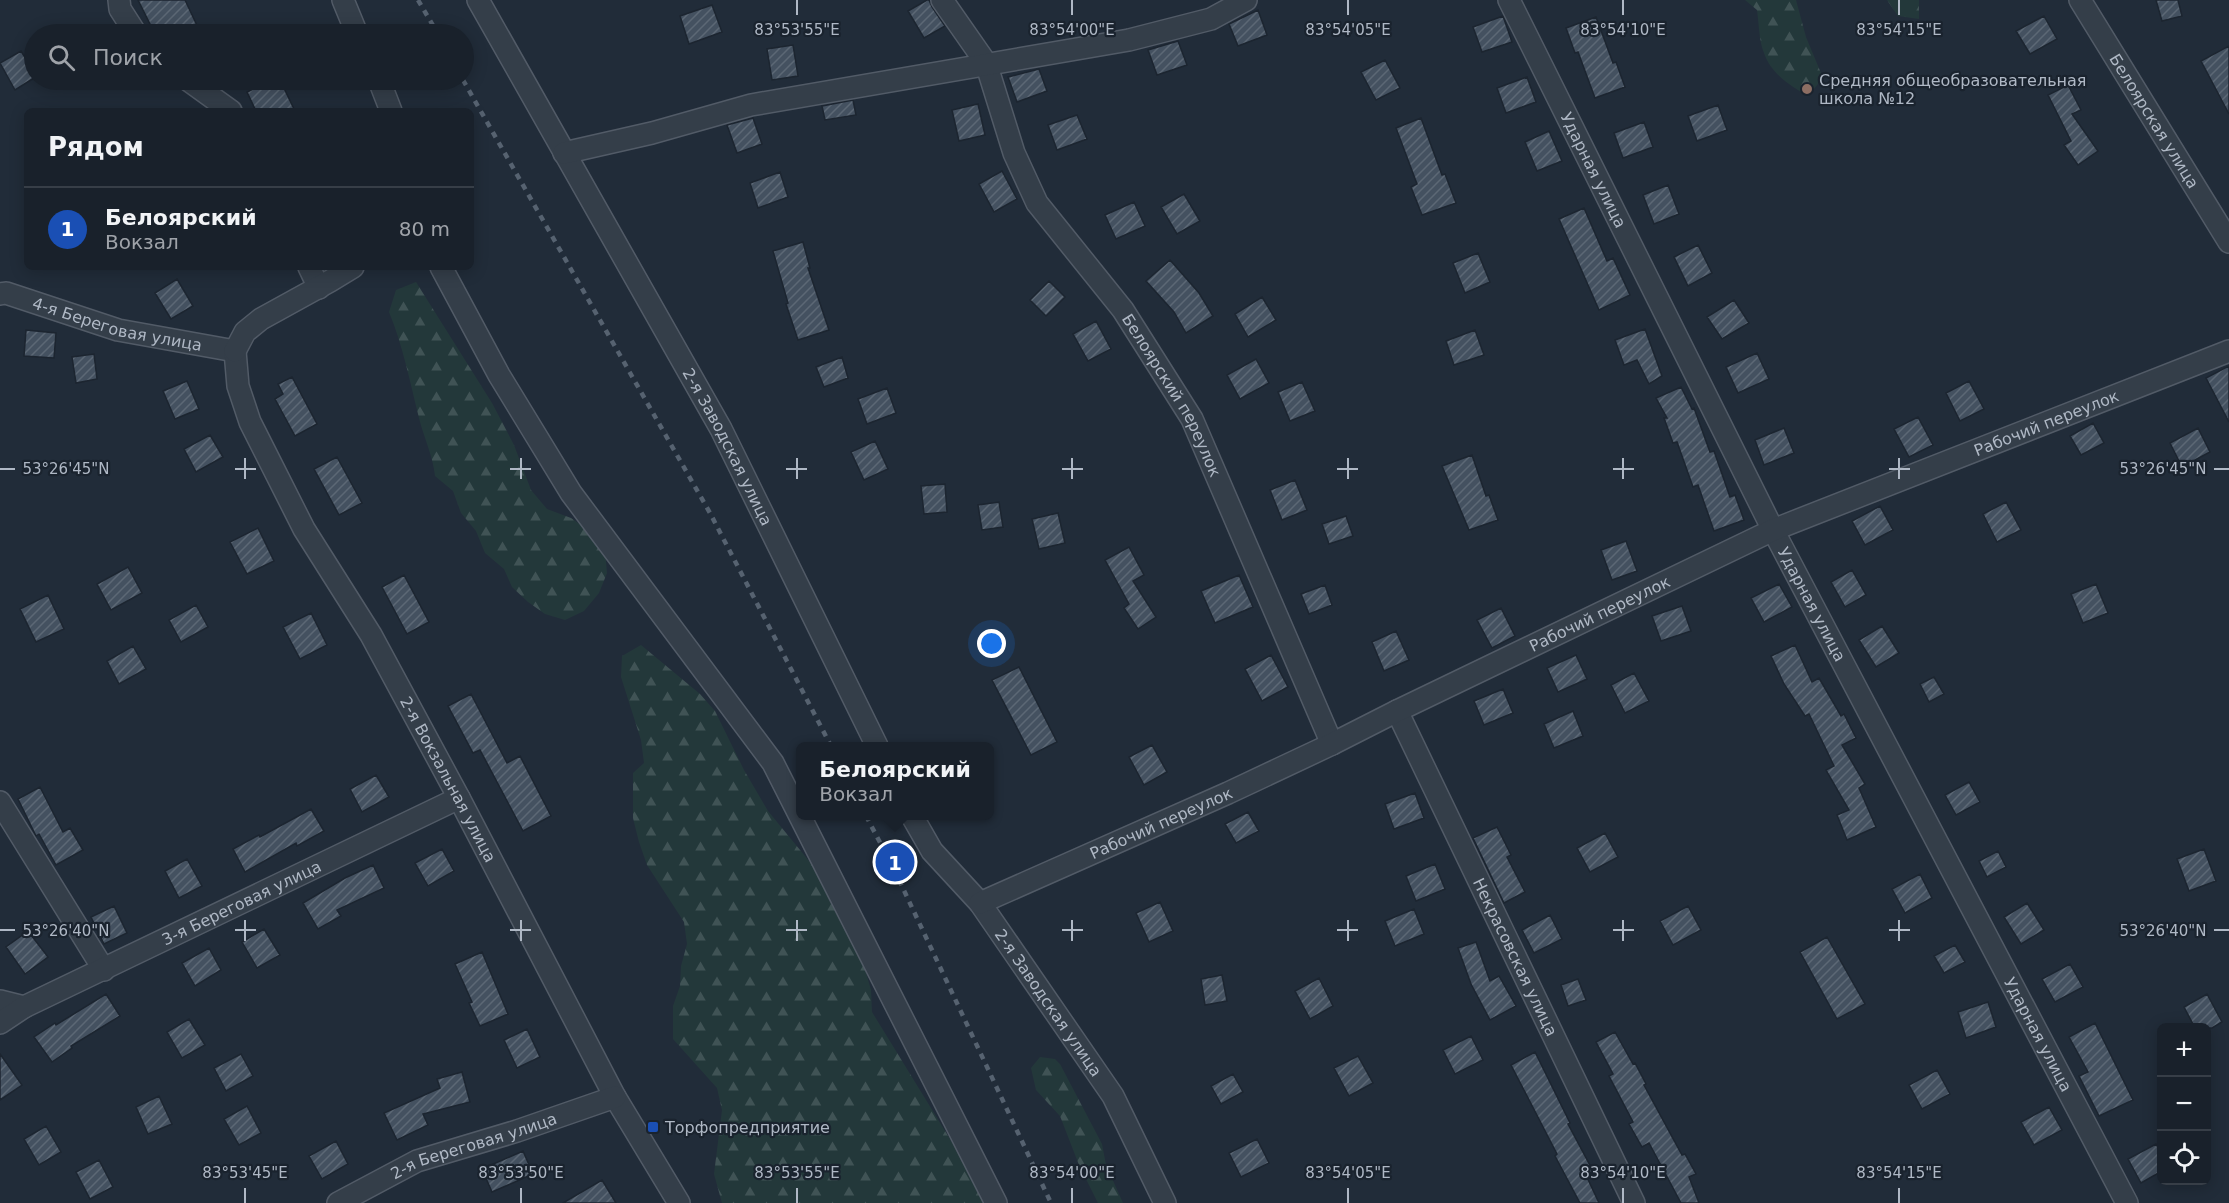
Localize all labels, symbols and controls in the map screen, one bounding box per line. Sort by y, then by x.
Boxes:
text: 83°53'55"E [754,21,840,39]
text: 83°54'00"E [1029,21,1115,39]
text: 83°54'05"E [1305,21,1391,39]
text: 83°54'10"E [1580,21,1666,39]
text: 83°54'15"E [1856,21,1942,39]
search box [24,24,474,90]
icon: search [45,41,78,74]
text: Поиск [93,45,163,70]
street label: Белоярская улица [2106,50,2203,192]
place label: Средняя общеобразовательная школа №12 [1819,71,2086,108]
marker: Средняя общеобразовательная школа №12 [1800,82,1814,96]
street label: Ударная улица [1557,109,1630,231]
text: Рядом [48,132,144,162]
text: Белоярский [105,205,257,230]
text: 1 [61,217,74,241]
text: 80 m [399,217,450,241]
text: Вокзал [105,230,179,254]
street label: 4-я Береговая улица [30,293,204,354]
street label: Белоярский переулок [1118,310,1225,480]
street label: 2-я Заводская улица [679,365,777,529]
street label: Рабочий переулок [1971,386,2122,460]
text: 53°26'45"N [22,460,110,478]
text: 53°26'45"N [2119,460,2207,478]
street label: Ударная улица [1774,544,1850,665]
street label: Рабочий переулок [1526,571,1673,655]
your location [977,629,1006,658]
street label: 2-я Вокзальная улица [396,693,500,865]
popup [796,742,994,820]
text: Белоярский [819,757,971,782]
text: Вокзал [819,782,893,806]
street label: Рабочий переулок [1087,783,1236,863]
pin: 1 [876,840,914,884]
street label: 3-я Береговая улица [159,856,324,949]
street label: Некрасовская улица [1469,875,1562,1039]
text: 53°26'40"N [22,922,110,940]
text: 53°26'40"N [2119,922,2207,940]
street label: 2-я Заводская улица [991,925,1106,1080]
street label: Ударная улица [2000,974,2076,1095]
map controls [2157,1023,2211,1185]
button: + [2157,1023,2211,1077]
button: − [2157,1077,2211,1131]
street label: 2-я Береговая улица [387,1108,559,1183]
place label: Торфопредприятие [664,1118,830,1137]
marker: Торфопредприятие [646,1120,660,1134]
button: locate [2157,1131,2211,1185]
text: 83°53'45"E [202,1164,288,1182]
text: 83°53'50"E [478,1164,564,1182]
text: 83°53'55"E [754,1164,840,1182]
text: 83°54'00"E [1029,1164,1115,1182]
text: 83°54'05"E [1305,1164,1391,1182]
text: 83°54'10"E [1580,1164,1666,1182]
text: 83°54'15"E [1856,1164,1942,1182]

